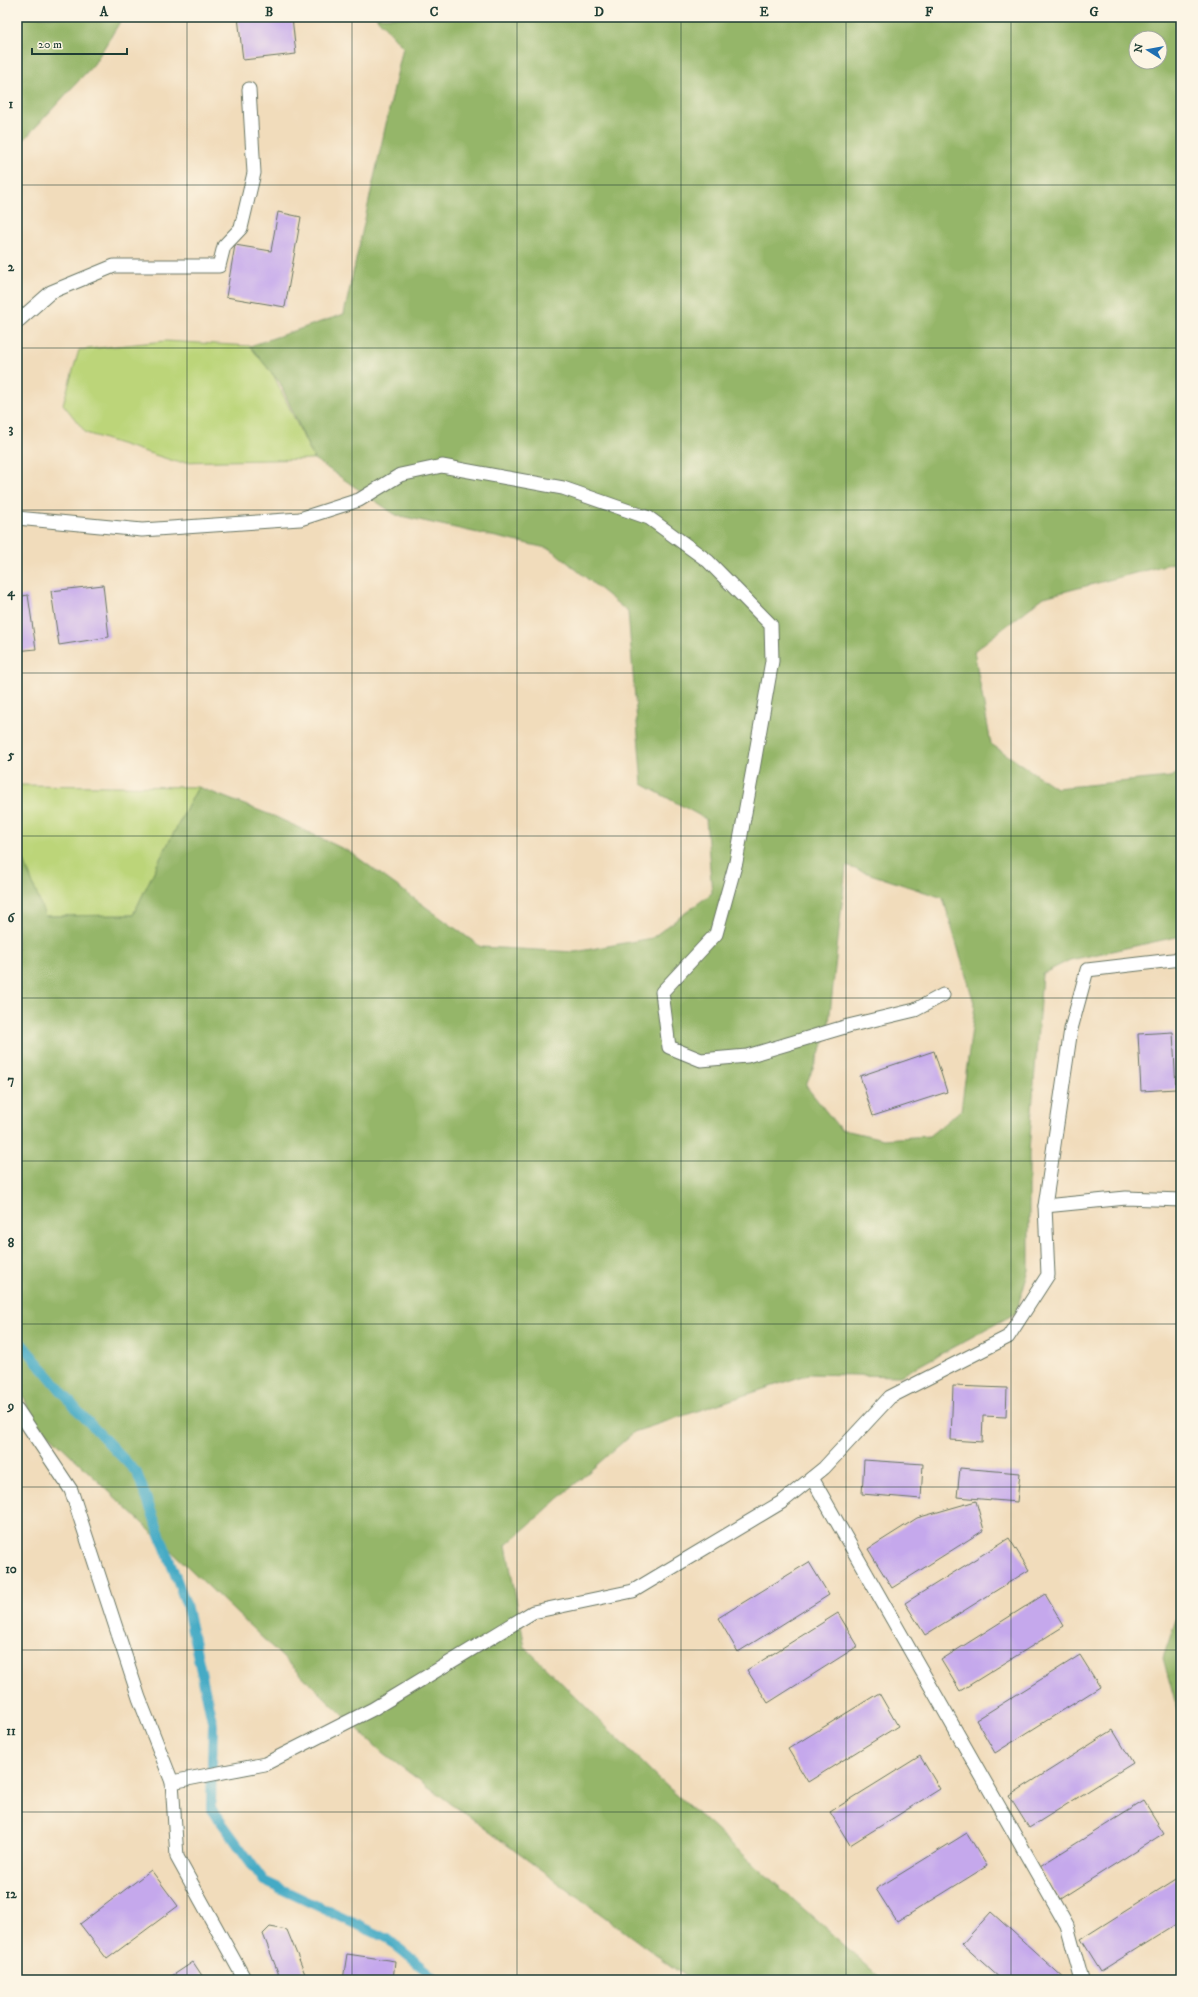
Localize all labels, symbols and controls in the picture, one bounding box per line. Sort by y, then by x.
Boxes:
text: A [99,4,109,20]
text: B [265,4,273,20]
text: C [430,4,439,20]
text: D [594,4,604,20]
text: E [759,4,769,20]
text: F [925,4,934,20]
text: G [1089,4,1099,20]
scale bar [32,30,127,56]
north arrow [1128,30,1168,70]
text: 20 m [38,37,62,52]
text: N [1131,43,1147,54]
text: 1 [9,96,14,112]
text: 2 [8,259,15,275]
text: 3 [9,421,14,437]
text: 4 [6,584,15,601]
text: 5 [7,747,15,763]
text: 6 [8,910,16,926]
text: 7 [8,1072,15,1088]
text: 8 [8,1235,15,1251]
text: 9 [7,1398,14,1414]
text: 10 [5,1561,17,1577]
text: 11 [6,1723,16,1739]
text: 12 [5,1886,17,1902]

